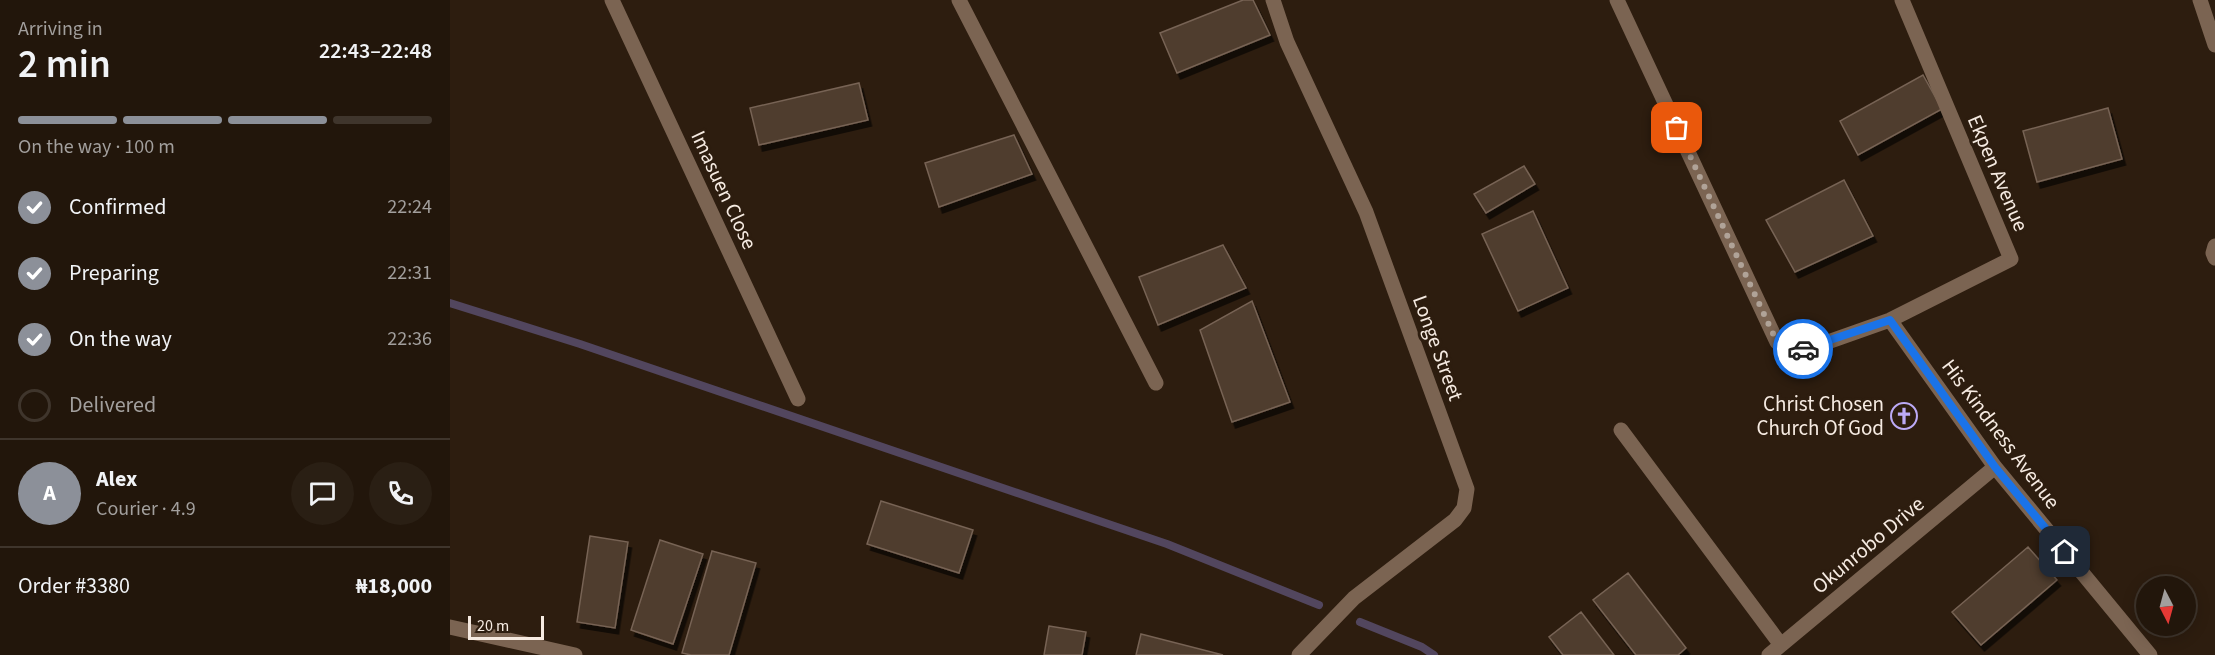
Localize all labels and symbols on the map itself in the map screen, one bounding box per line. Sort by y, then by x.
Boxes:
pin [1651,102,1702,153]
street label: Ekpen Avenue [1960,110,2036,236]
street label: Imasuen Close [683,126,765,254]
street label: Longe Street [1405,291,1471,405]
courier [1773,319,1833,379]
street label: His Kindness Avenue [1935,353,2067,515]
place label: Christ Chosen Church Of God [1757,389,1884,443]
church icon: Christ Chosen Church Of God [1889,401,1919,431]
street label: Okunrobo Drive [1805,489,1931,601]
pin [2039,526,2090,577]
north arrow [2136,576,2196,636]
scale bar [468,613,544,640]

